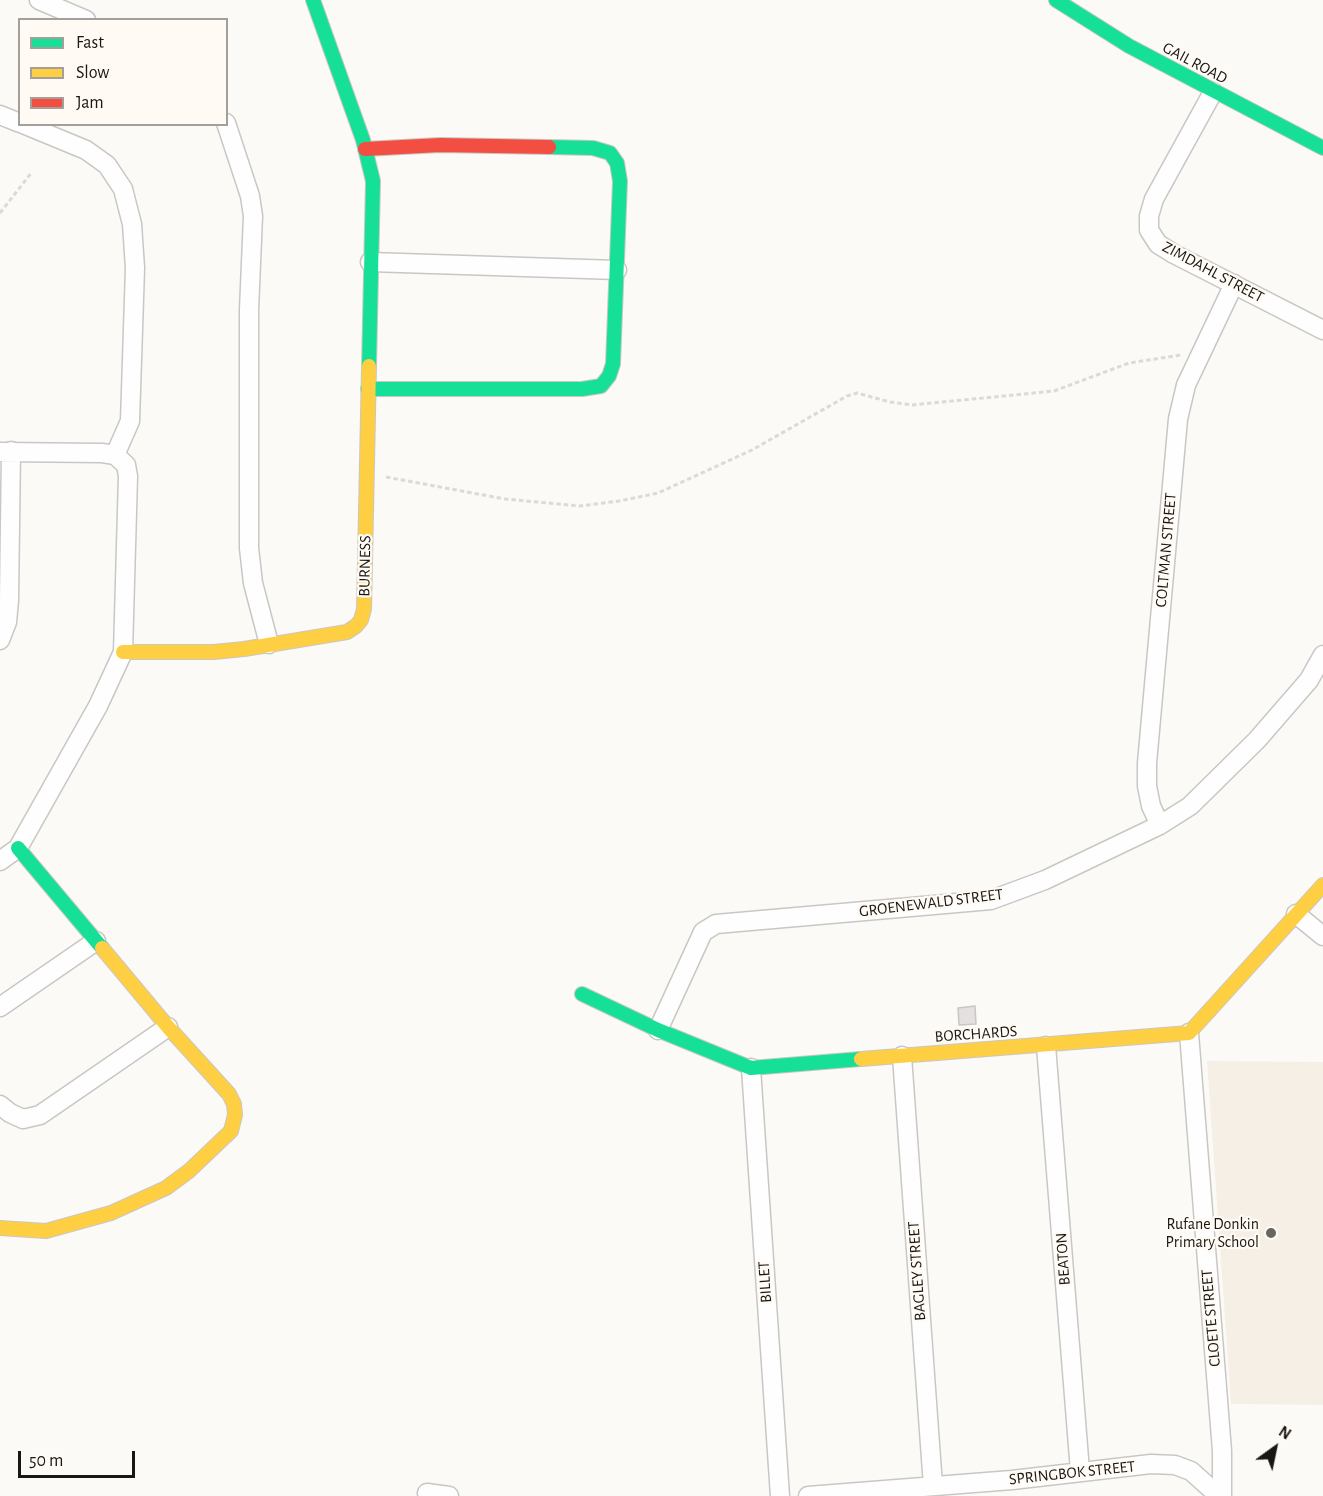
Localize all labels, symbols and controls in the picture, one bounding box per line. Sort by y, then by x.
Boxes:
legend [18,18,228,126]
text: Fast [76,34,104,52]
street label: GAIL ROAD [1159,38,1231,88]
text: Slow [76,64,109,82]
text: Jam [76,94,104,112]
street label: ZIMDAHL STREET [1159,237,1267,307]
street label: COLTMAN STREET [1151,492,1181,608]
street label: BURNESS [355,535,375,597]
street label: GROENEWALD STREET [858,885,1004,921]
street label: BORCHARDS [934,1022,1018,1046]
place label: Rufane Donkin Primary School [1166,1214,1259,1252]
street label: BAGLEY STREET [904,1220,930,1322]
marker: Rufane Donkin Primary School [1264,1226,1278,1240]
street label: BEATON [1052,1232,1074,1286]
street label: BILLET [754,1261,776,1303]
street label: CLOETE STREET [1197,1268,1225,1368]
north arrow [1245,1418,1305,1478]
text: N [1276,1423,1294,1443]
scale bar [21,1439,138,1477]
text: 50 m [29,1452,63,1470]
street label: SPRINGBOK STREET [1008,1457,1136,1489]

